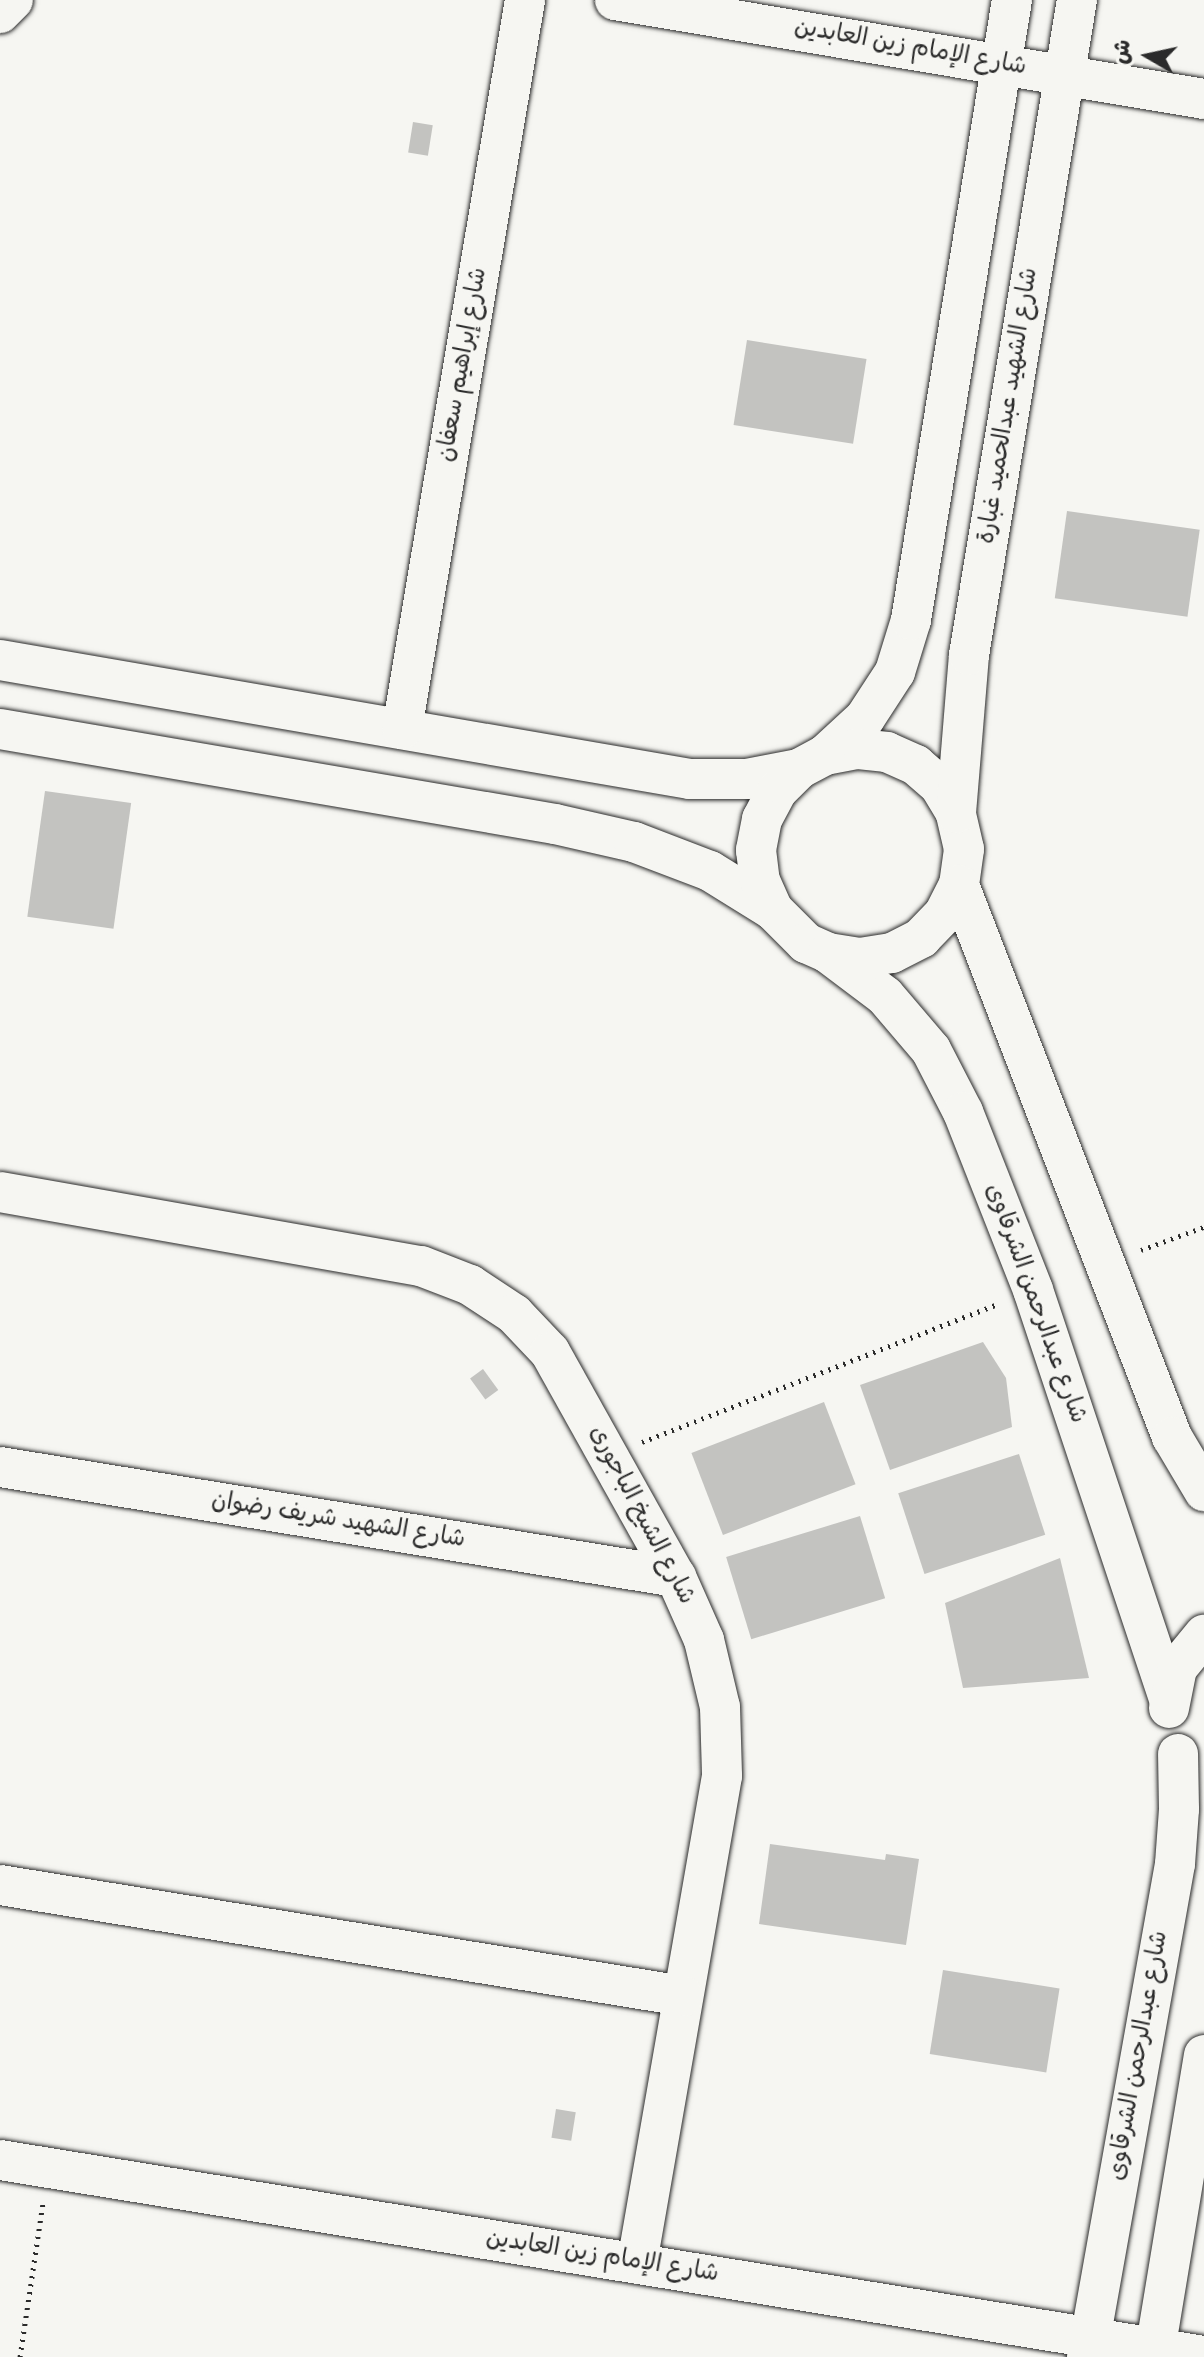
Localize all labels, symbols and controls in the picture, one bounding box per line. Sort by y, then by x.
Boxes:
street label: شارع الإمام زين العابدين [792,14,1028,84]
north arrow [1108,16,1188,96]
text: ش [1110,38,1139,66]
street label: شارع إبراهيم سعفان [433,266,495,464]
street label: شارع الشهيد عبدالحميد غبارة [974,266,1046,546]
street label: شارع عبدالرحمن الشرقاوى [977,1180,1091,1428]
street label: شارع الشيخ الباجورى [581,1422,699,1610]
street label: شارع الشهيد شريف رضوان [209,1488,467,1556]
street label: شارع عبدالرحمن الشرقاوى [1104,1929,1176,2183]
street label: شارع الإمام زين العابدين [484,2225,720,2291]

